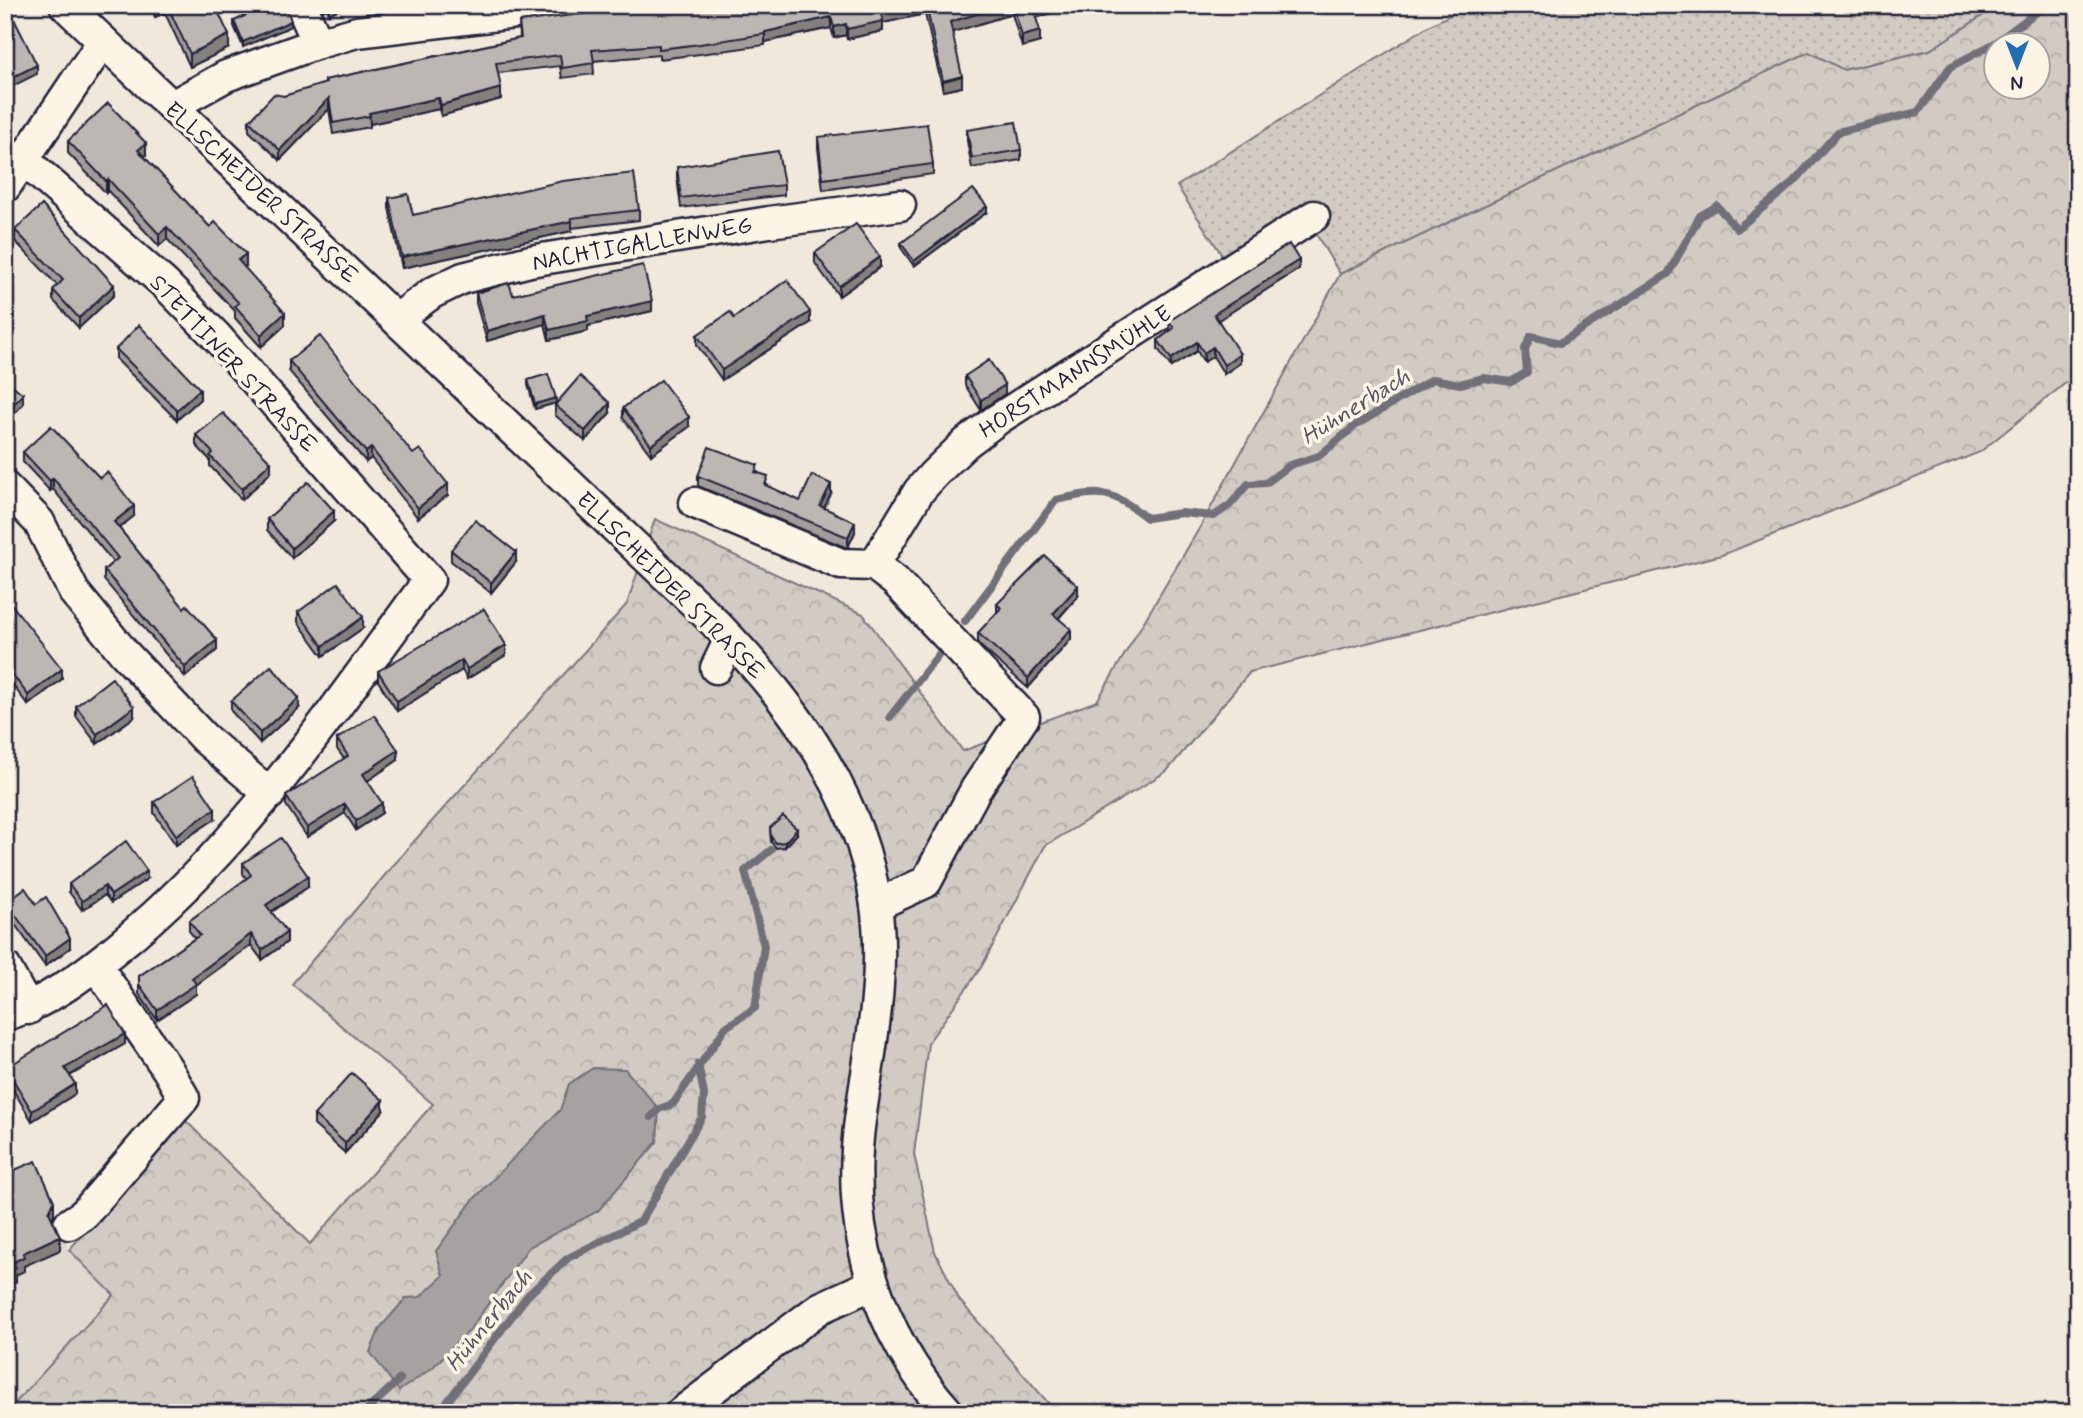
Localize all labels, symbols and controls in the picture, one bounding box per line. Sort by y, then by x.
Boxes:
north arrow [1982,32,2052,102]
text: N [2011,69,2023,94]
street label: ELLSCHEIDER STRASSE [157,96,364,291]
street label: NACHTIGALLENWEG [530,211,755,279]
street label: STETTINER STRASSE [142,269,323,460]
street label: HORSTMANNSMÜHLE [974,299,1178,446]
water label: Hühnerbach [1296,362,1416,453]
street label: ELLSCHEIDER STRASSE [569,486,770,687]
water label: Hühnerbach [439,1264,540,1378]

